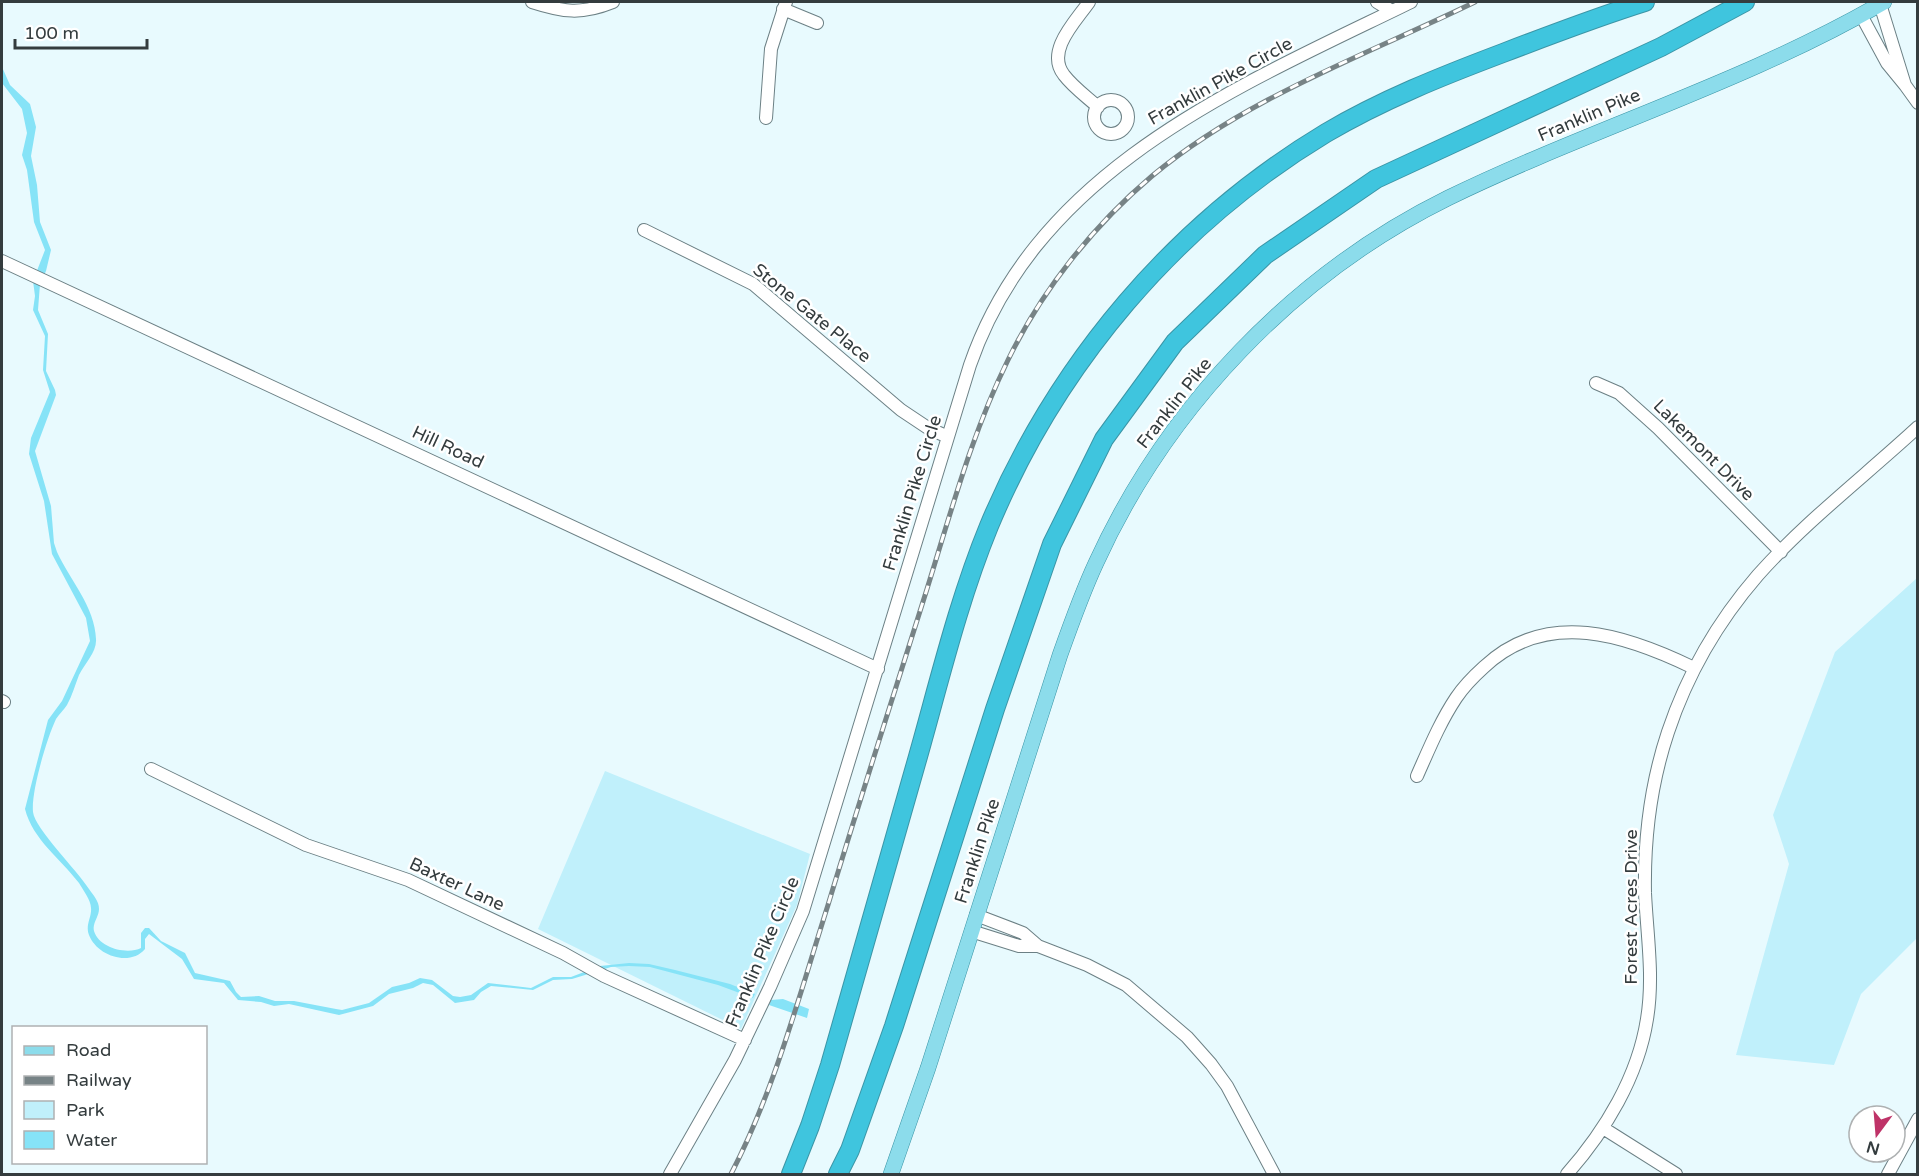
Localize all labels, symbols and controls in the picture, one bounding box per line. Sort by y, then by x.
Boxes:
scale bar [15,12,147,50]
text: 100 m [24,22,79,44]
street label: Franklin Pike Circle [1144,32,1296,130]
street label: Franklin Pike [1534,84,1644,146]
street label: Stone Gate Place [748,259,876,367]
street label: Franklin Pike [1132,353,1216,453]
street label: Lakemont Drive [1649,395,1759,505]
street label: Franklin Pike Circle [878,412,946,574]
street label: Hill Road [409,421,487,473]
street label: Franklin Pike [950,796,1004,906]
street label: Forest Acres Drive [1620,829,1642,985]
street label: Baxter Lane [406,852,508,916]
street label: Franklin Pike Circle [720,873,804,1031]
legend [12,1026,207,1164]
text: Road [66,1039,111,1061]
text: Railway [66,1069,132,1091]
text: Park [66,1099,105,1121]
north arrow [1847,1104,1907,1164]
text: Water [66,1129,117,1151]
text: N [1864,1136,1882,1159]

